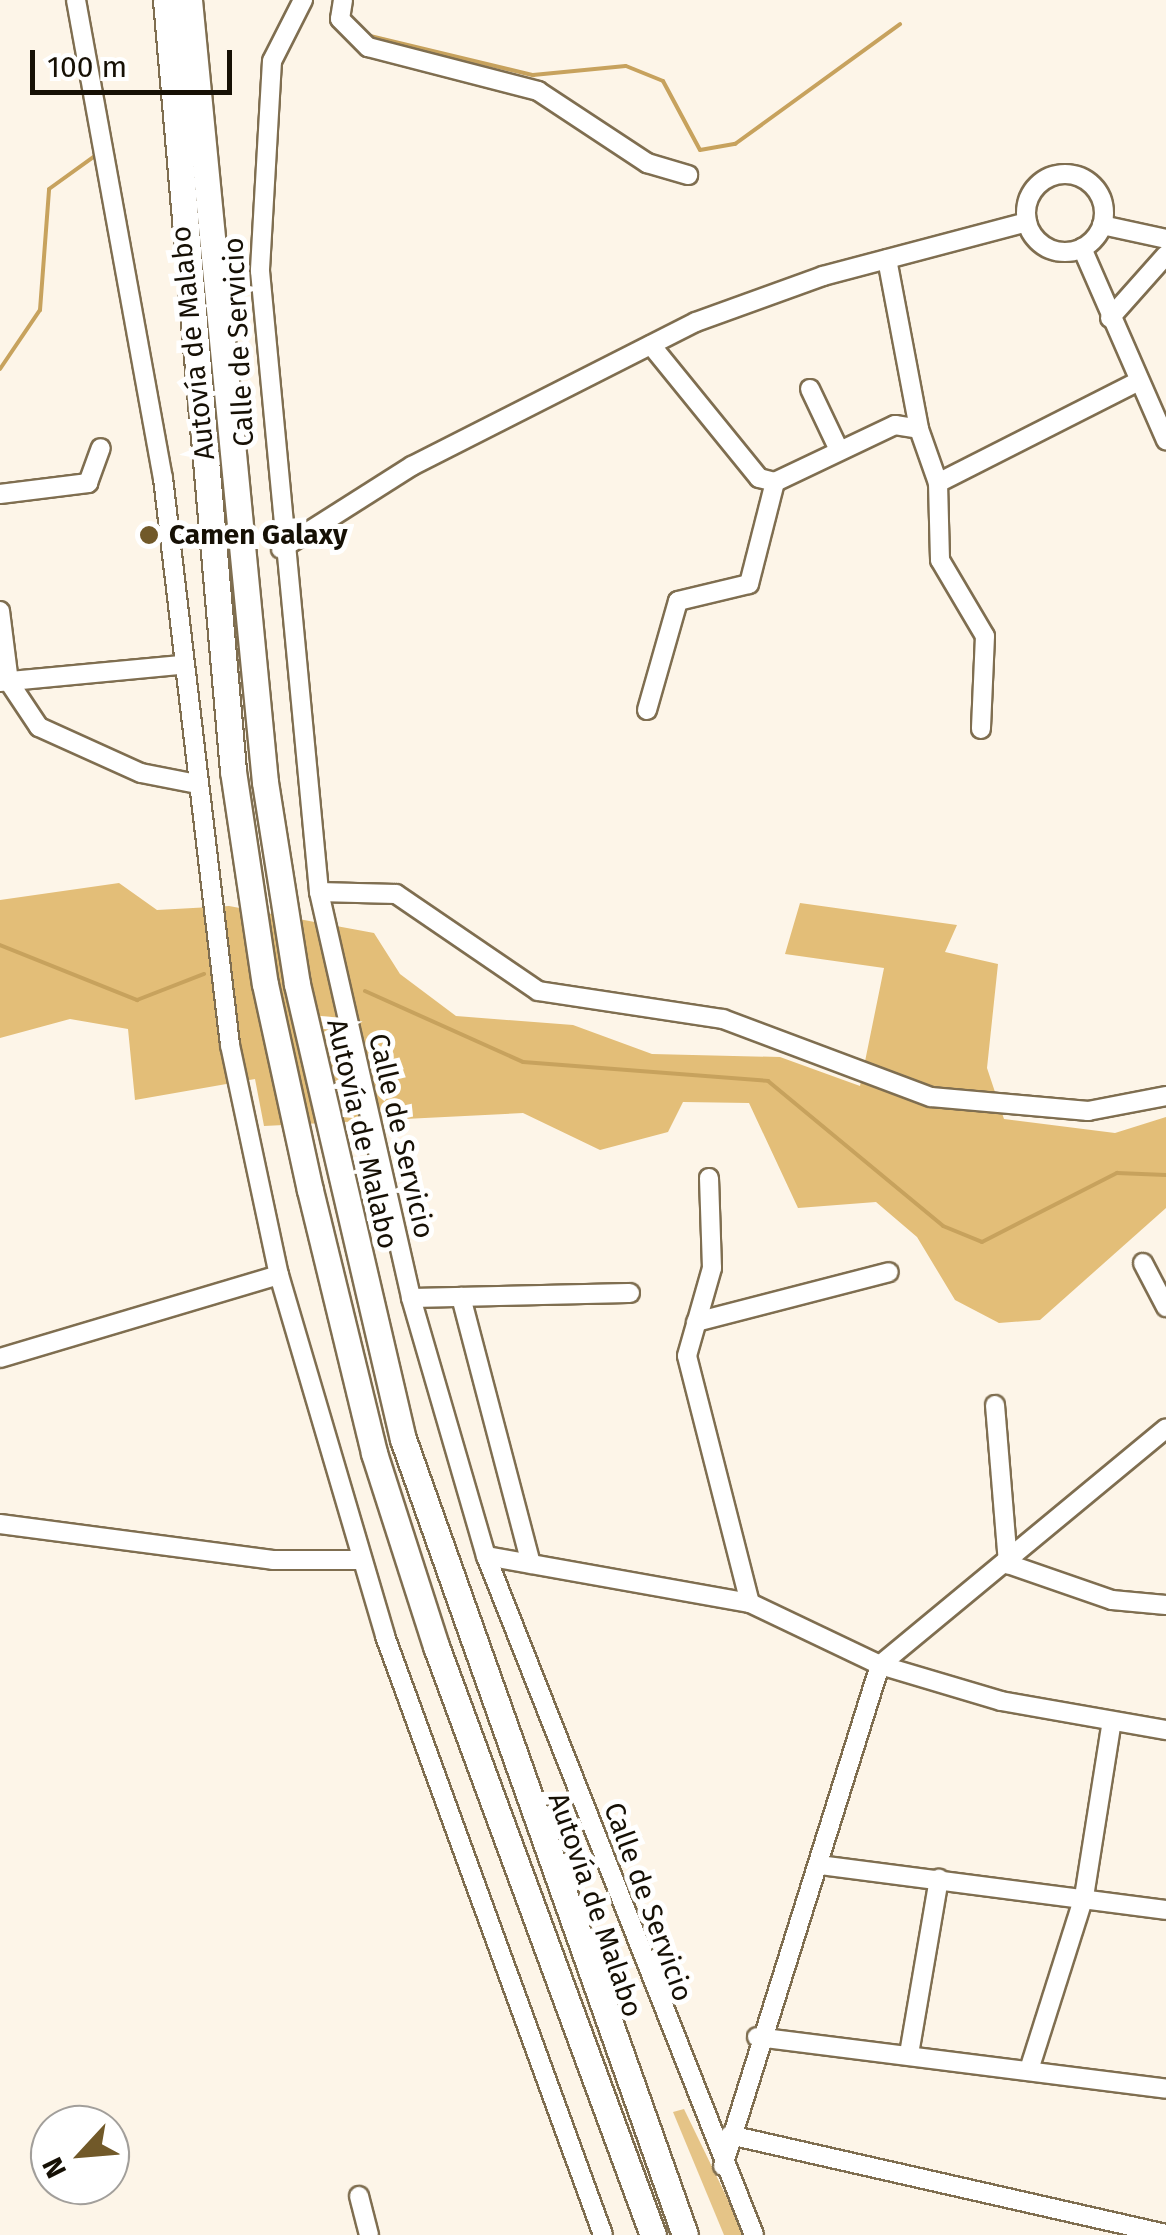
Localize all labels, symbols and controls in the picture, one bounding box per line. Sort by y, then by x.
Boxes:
scale bar [35,30,238,92]
text: 100 m [47,49,127,85]
street label: Autovía de Malabo [164,224,222,462]
street label: Calle de Servicio [217,237,261,447]
place label: Camen Galaxy [169,518,348,552]
marker: Camen Galaxy [138,524,160,546]
street label: Autovía de Malabo [319,1016,405,1252]
street label: Calle de Servicio [361,1030,441,1242]
street label: Autovía de Malabo [541,1788,649,2022]
street label: Calle de Servicio [596,1798,700,2006]
north arrow [30,2105,130,2205]
text: N [35,2152,73,2183]

